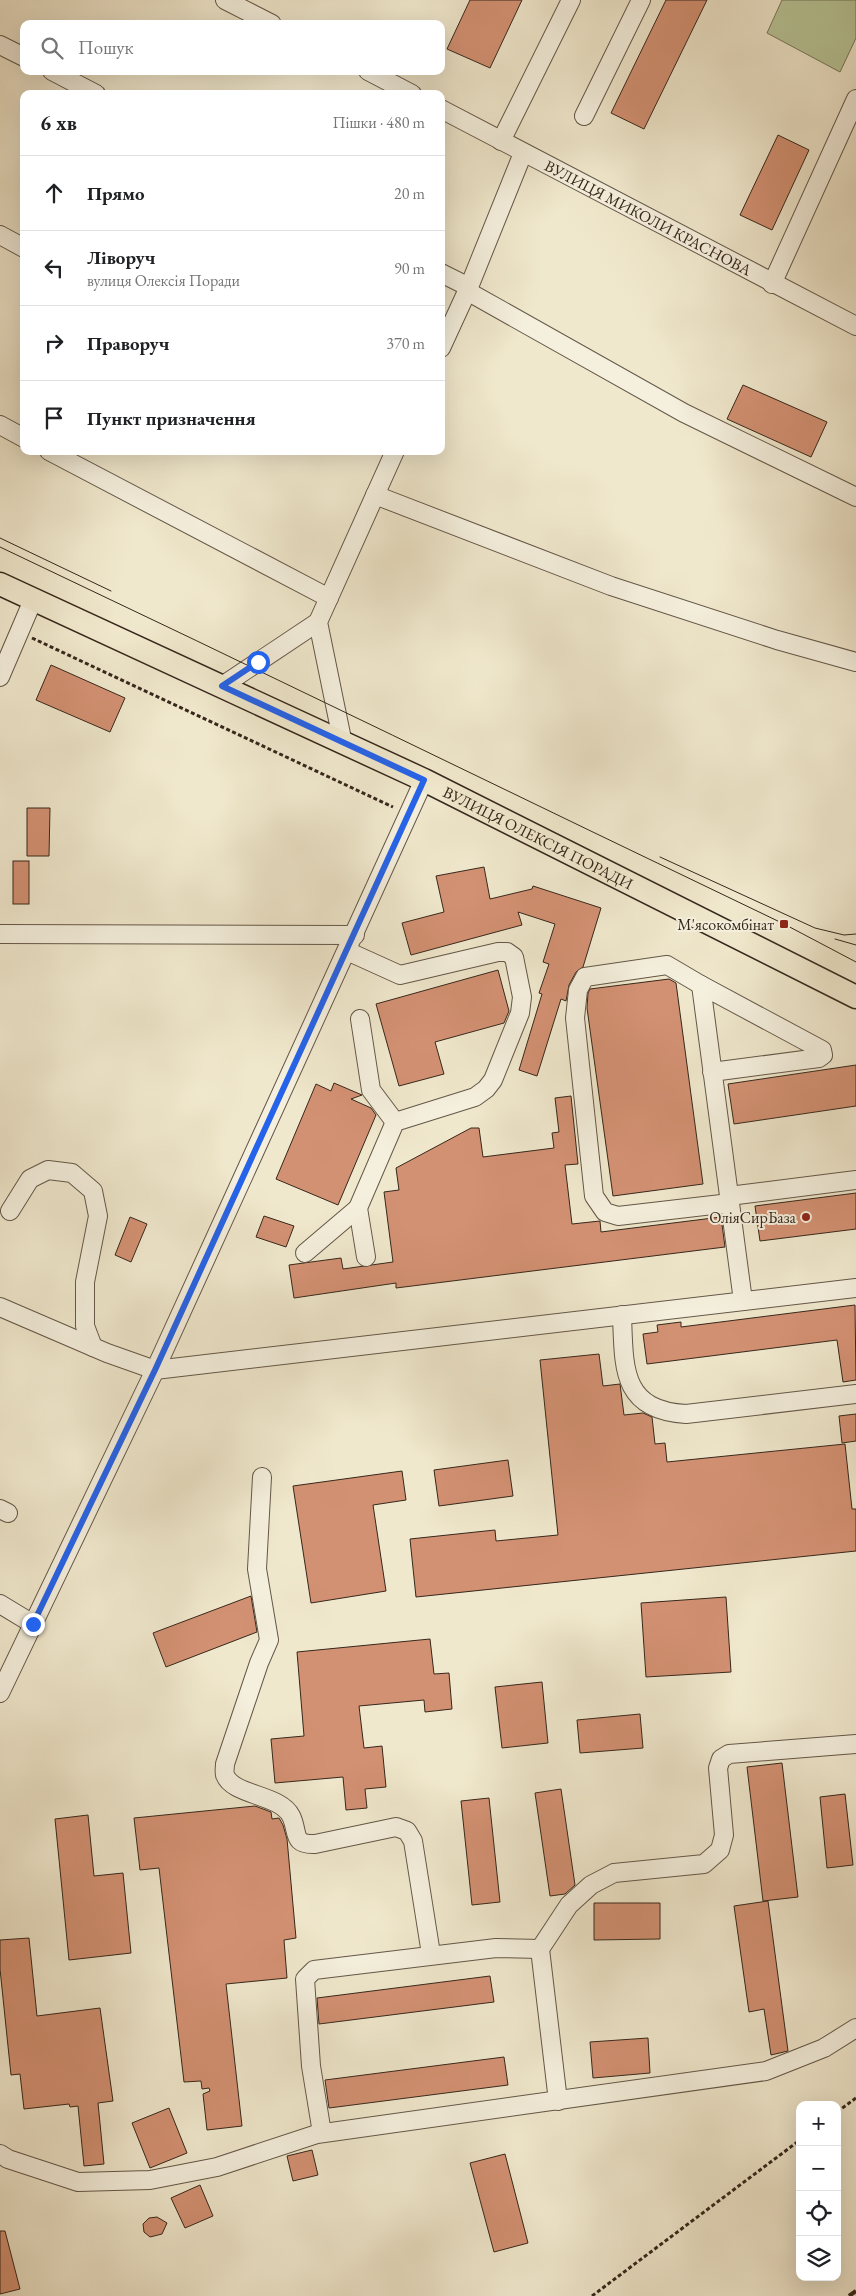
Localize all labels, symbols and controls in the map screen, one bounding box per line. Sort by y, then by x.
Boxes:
search box [20,20,445,75]
icon: search [38,34,66,62]
text: Пошук [78,35,134,60]
text: 6 хв [40,109,77,136]
text: Пішки · 480 m [332,112,425,133]
street label: ВУЛИЦЯ МИКОЛИ КРАСНОВА [541,155,756,281]
icon: ahead [40,179,68,207]
text: Прямо [87,181,145,206]
text: 20 m [394,183,425,204]
text: Ліворуч [87,245,155,270]
icon: left [40,254,68,282]
text: 90 m [394,258,425,279]
text: вулиця Олексія Поради [87,270,240,291]
icon: right [40,329,68,357]
text: Праворуч [87,331,169,356]
text: 370 m [386,333,425,354]
icon: arrive [40,404,68,432]
text: Пункт призначення [87,406,256,431]
route start [247,651,270,674]
street label: ВУЛИЦЯ ОЛЕКСІЯ ПОРАДИ [440,781,637,894]
place label: М'ясокомбінат [677,914,774,935]
marker: М'ясокомбінат [778,918,790,930]
place label: ОліяСирБаза [709,1207,797,1228]
marker: ОліяСирБаза [800,1211,812,1223]
route end [22,1613,45,1636]
map controls [796,2101,841,2281]
button: + [796,2101,841,2146]
button: − [796,2146,841,2191]
button: locate [796,2191,841,2236]
button: layers [796,2236,841,2281]

